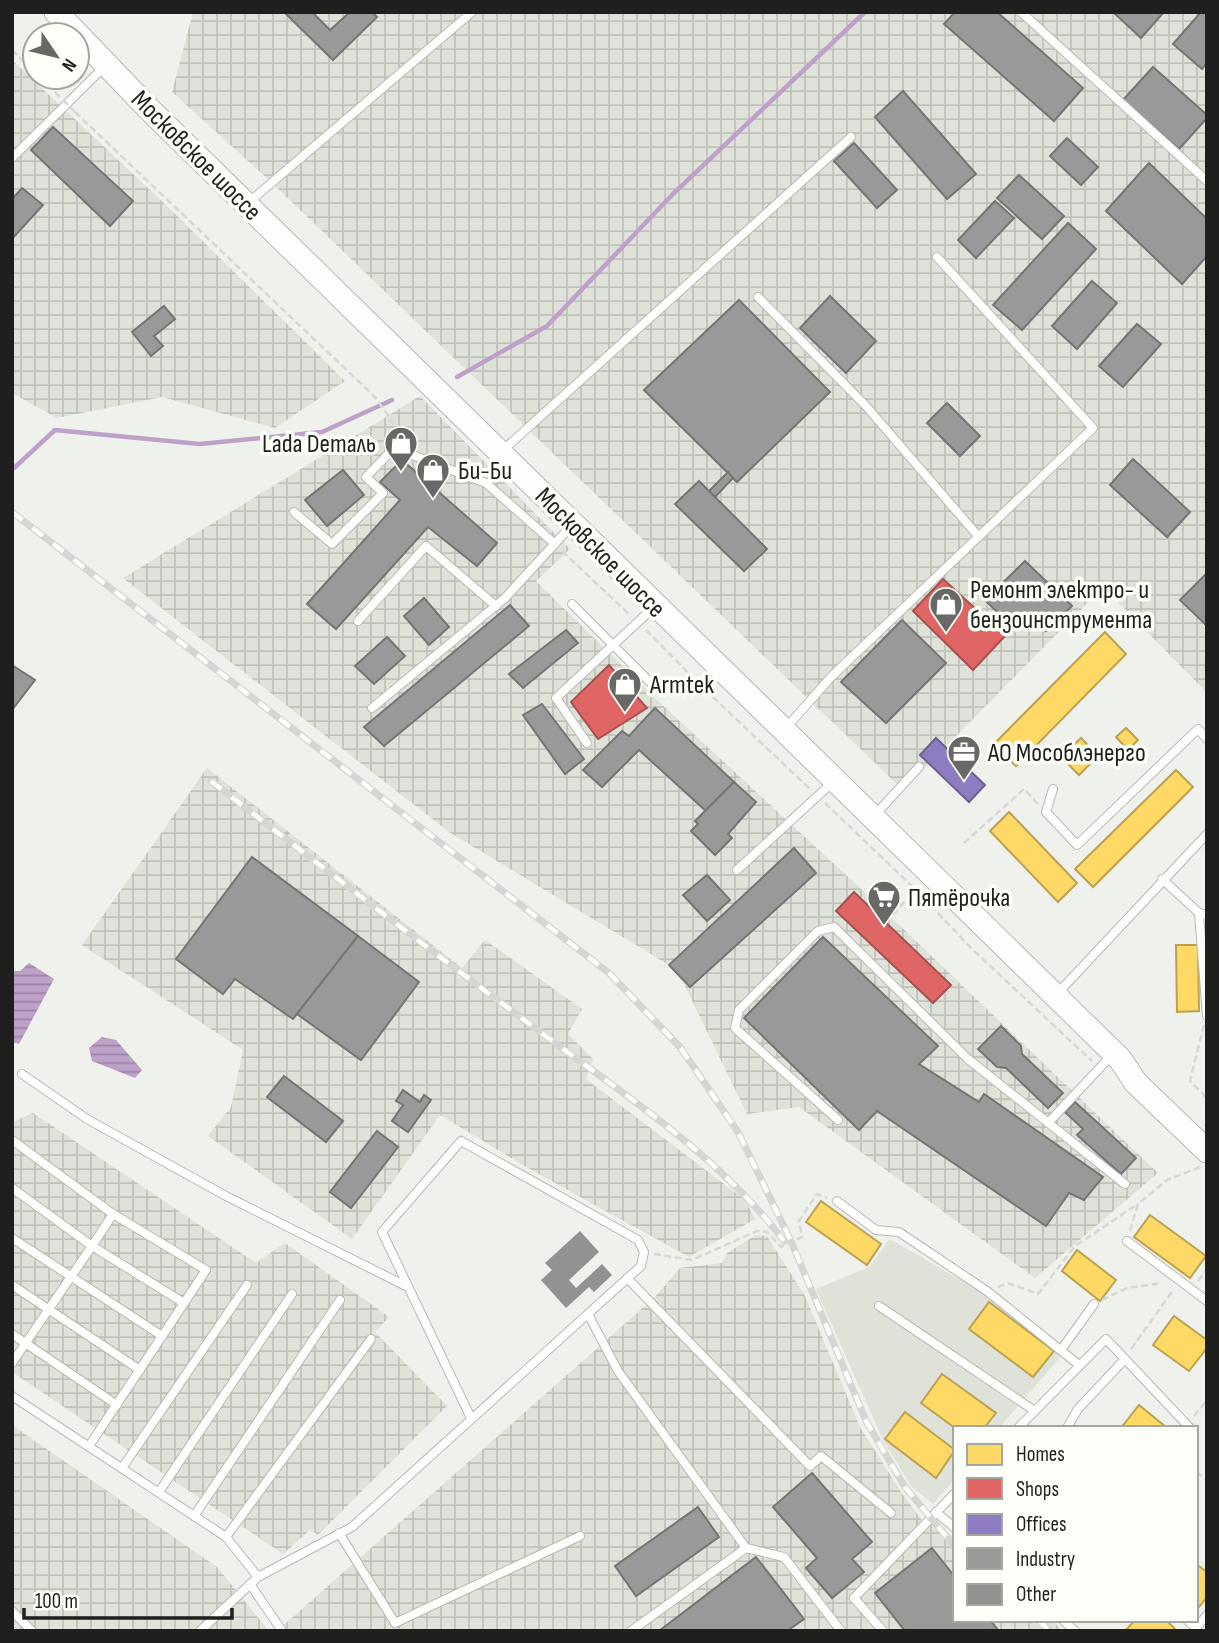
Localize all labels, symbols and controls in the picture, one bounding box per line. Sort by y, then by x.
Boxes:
north arrow [21,21,91,91]
text: N [56,54,81,76]
street label: Московское шоссе [124,84,268,228]
shop icon: Lada Dеталь [382,424,420,473]
place label: Lada Dеталь [262,429,376,460]
shop icon: Би-Би [414,451,452,500]
place label: Би-Би [458,456,512,487]
street label: Московское шоссе [528,481,672,625]
place label: Ремонт электро- и бензоинструмента [970,575,1152,636]
shop icon: Ремонт электро- и бензоинструмента [927,585,965,634]
shop icon: Armtek [606,665,644,714]
place label: Armtek [649,670,714,701]
office icon: АО Мособлэнерго [945,733,983,782]
place label: АО Мособлэнерго [987,738,1146,769]
supermarket icon: Пятёрочка [865,878,903,927]
place label: Пятёрочка [908,883,1010,914]
legend [953,1426,1198,1622]
text: Homes [1016,1442,1065,1467]
text: Shops [1016,1477,1059,1502]
text: Offices [1016,1512,1067,1537]
text: Industry [1016,1547,1075,1572]
scale bar [24,1576,233,1620]
text: Other [1016,1582,1056,1607]
text: 100 m [35,1589,78,1614]

